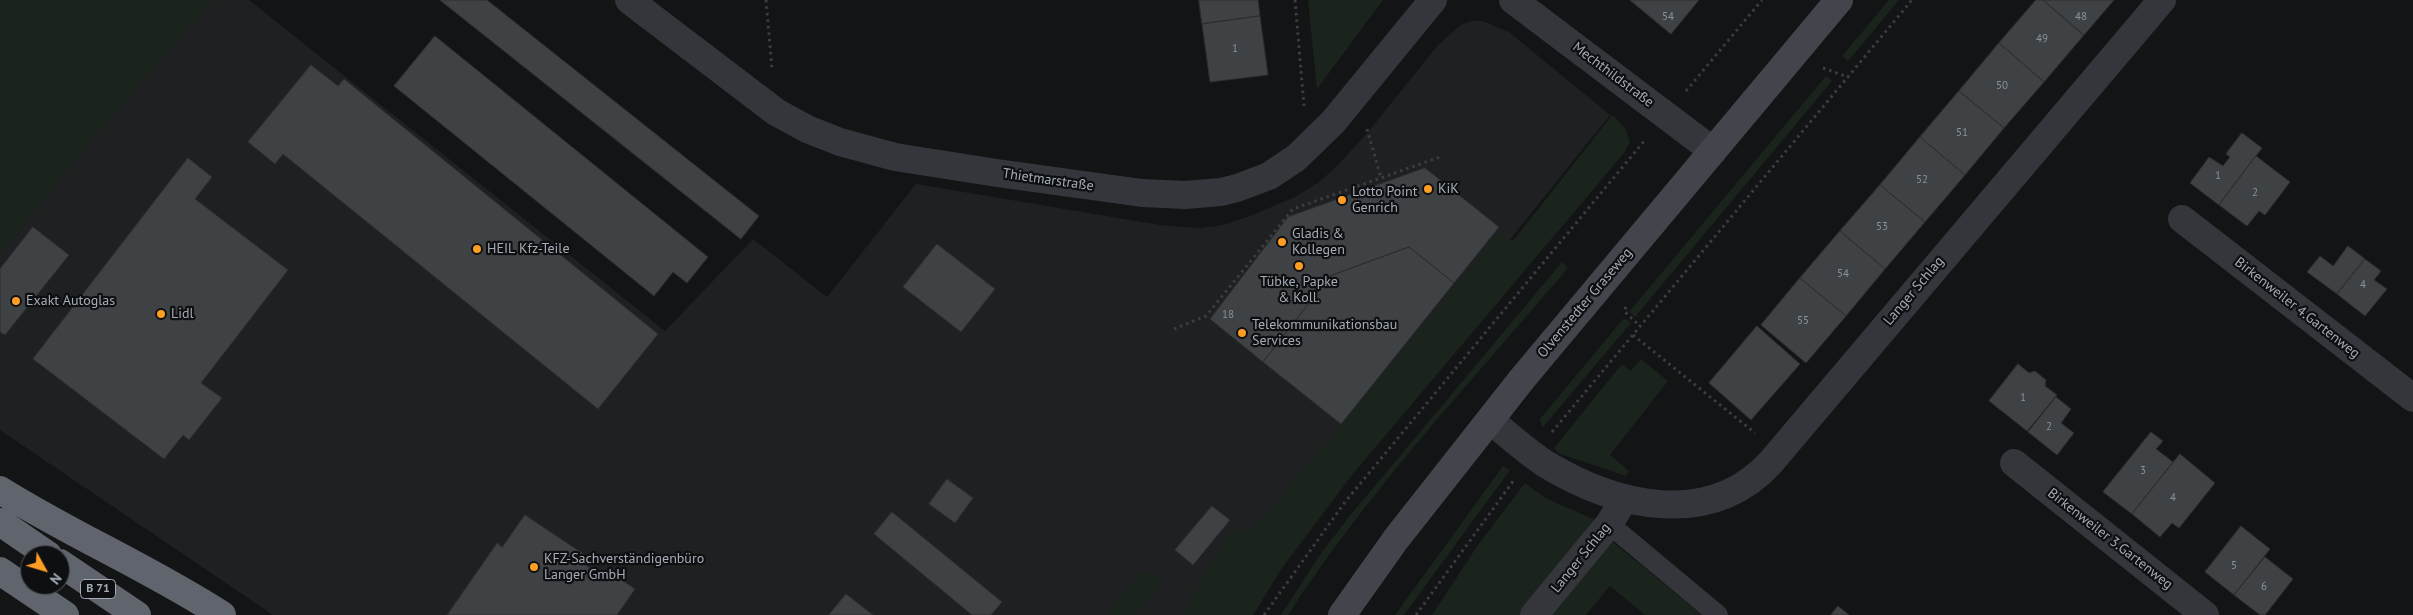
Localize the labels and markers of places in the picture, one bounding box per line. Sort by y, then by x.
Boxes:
place label: KiK [1438,181,1459,197]
marker: KiK [1422,183,1434,195]
place label: Lotto Point Genrich [1352,184,1417,216]
marker: Lotto Point Genrich [1336,194,1348,206]
place label: Gladis & Kollegen [1292,226,1345,258]
marker: Gladis & Kollegen [1276,236,1288,248]
place label: HEIL Kfz-Teile [487,241,570,257]
marker: HEIL Kfz-Teile [471,243,483,255]
marker: Tübke, Papke & Koll. [1293,260,1305,272]
place label: Tübke, Papke & Koll. [1260,274,1338,306]
place label: Exakt Autoglas [26,293,115,309]
marker: Exakt Autoglas [10,295,22,307]
place label: Lidl [171,306,194,322]
marker: Lidl [155,308,167,320]
place label: Telekommunikationsbau Services [1252,317,1397,350]
marker: Telekommunikationsbau Services [1236,327,1248,339]
place label: KFZ-Sachverständigenbüro Langer GmbH [544,551,704,584]
marker: KFZ-Sachverständigenbüro Langer GmbH [528,561,540,573]

